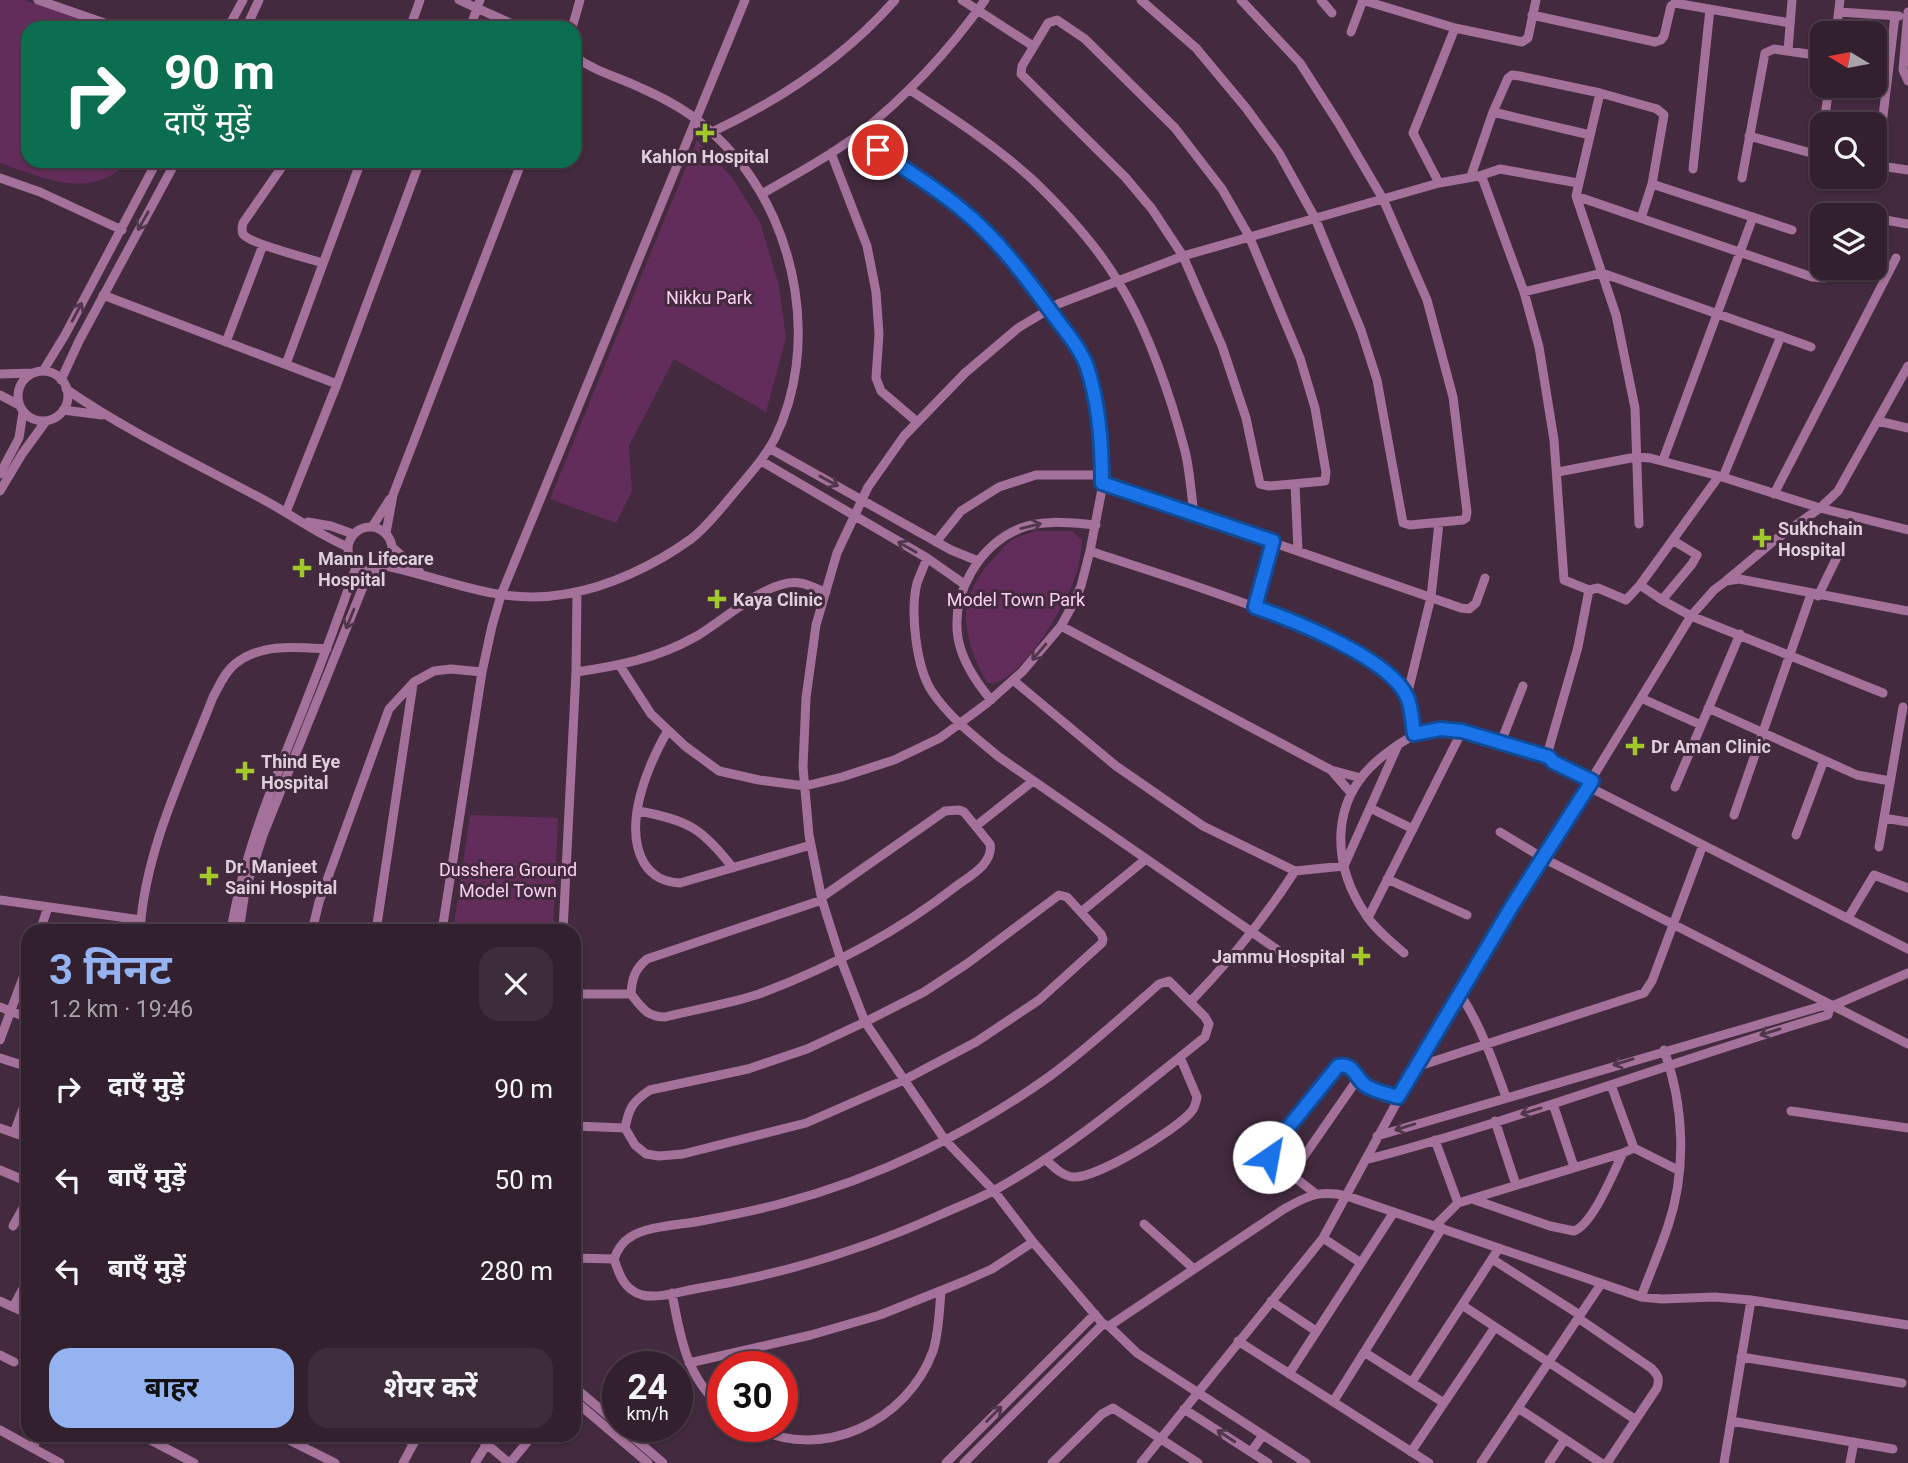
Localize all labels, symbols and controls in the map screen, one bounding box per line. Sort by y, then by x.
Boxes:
north arrow [1810,21,1886,98]
map controls [1810,21,1887,280]
text: 90 m [164,44,275,101]
icon: right [49,49,140,140]
text: दाएँ मुड़ें [164,103,251,141]
button: search [1810,112,1887,189]
pin [848,120,908,180]
marker: Kahlon Hospital [695,123,715,143]
icon: arrive [859,131,897,169]
place label: Kahlon Hospital [641,146,769,167]
button: layers [1810,203,1887,280]
one-way arrow [136,210,150,231]
park label: Nikku Park [666,287,753,308]
one-way arrow [71,302,85,323]
one-way arrow [818,474,838,488]
place label: Sukhchain Hospital [1778,518,1863,560]
one-way arrow [1020,519,1042,532]
marker: Sukhchain Hospital [1752,528,1772,548]
one-way arrow [897,540,917,554]
place label: Mann Lifecare Hospital [318,548,434,590]
marker: Mann Lifecare Hospital [292,558,312,578]
marker: Kaya Clinic [707,589,727,609]
place label: Kaya Clinic [733,589,823,610]
park label: Model Town Park [947,589,1086,610]
one-way arrow [342,608,355,629]
one-way arrow [1031,643,1047,661]
marker: Dr Aman Clinic [1625,736,1645,756]
place label: Dr Aman Clinic [1651,736,1771,757]
place label: Thind Eye Hospital [261,751,341,793]
marker: Thind Eye Hospital [235,761,255,781]
place label: Dr. Manjeet Saini Hospital [225,856,337,898]
park label: Dusshera Ground Model Town [439,859,577,901]
marker: Dr. Manjeet Saini Hospital [199,866,219,886]
text: 3 मिनट [49,945,172,994]
place label: Jammu Hospital [1212,946,1345,967]
marker: Jammu Hospital [1351,946,1371,966]
button: close [479,947,553,1021]
text: 1.2 km · 19:46 [49,996,193,1023]
one-way arrow [1760,1027,1782,1040]
one-way arrow [1613,1057,1635,1070]
icon: right [49,1070,87,1108]
text: दाएँ मुड़ें [108,1071,184,1101]
text: 90 m [495,1074,553,1104]
one-way arrow [1520,1105,1542,1118]
position arrow [1232,1120,1306,1194]
one-way arrow [1395,1122,1417,1135]
icon: left [49,1161,87,1199]
text: बाएँ मुड़ें [108,1162,186,1192]
text: 50 m [495,1165,553,1195]
icon: left [49,1252,87,1290]
text: बाएँ मुड़ें [108,1253,186,1283]
text: 280 m [480,1256,553,1286]
button: बाहर [49,1348,294,1428]
button: शेयर करें [308,1348,553,1428]
speed limit sign: 30 [707,1351,798,1442]
text: 24 [627,1367,668,1408]
text: km/h [626,1403,669,1424]
one-way arrow [986,1406,1003,1423]
one-way arrow [1217,1429,1236,1443]

